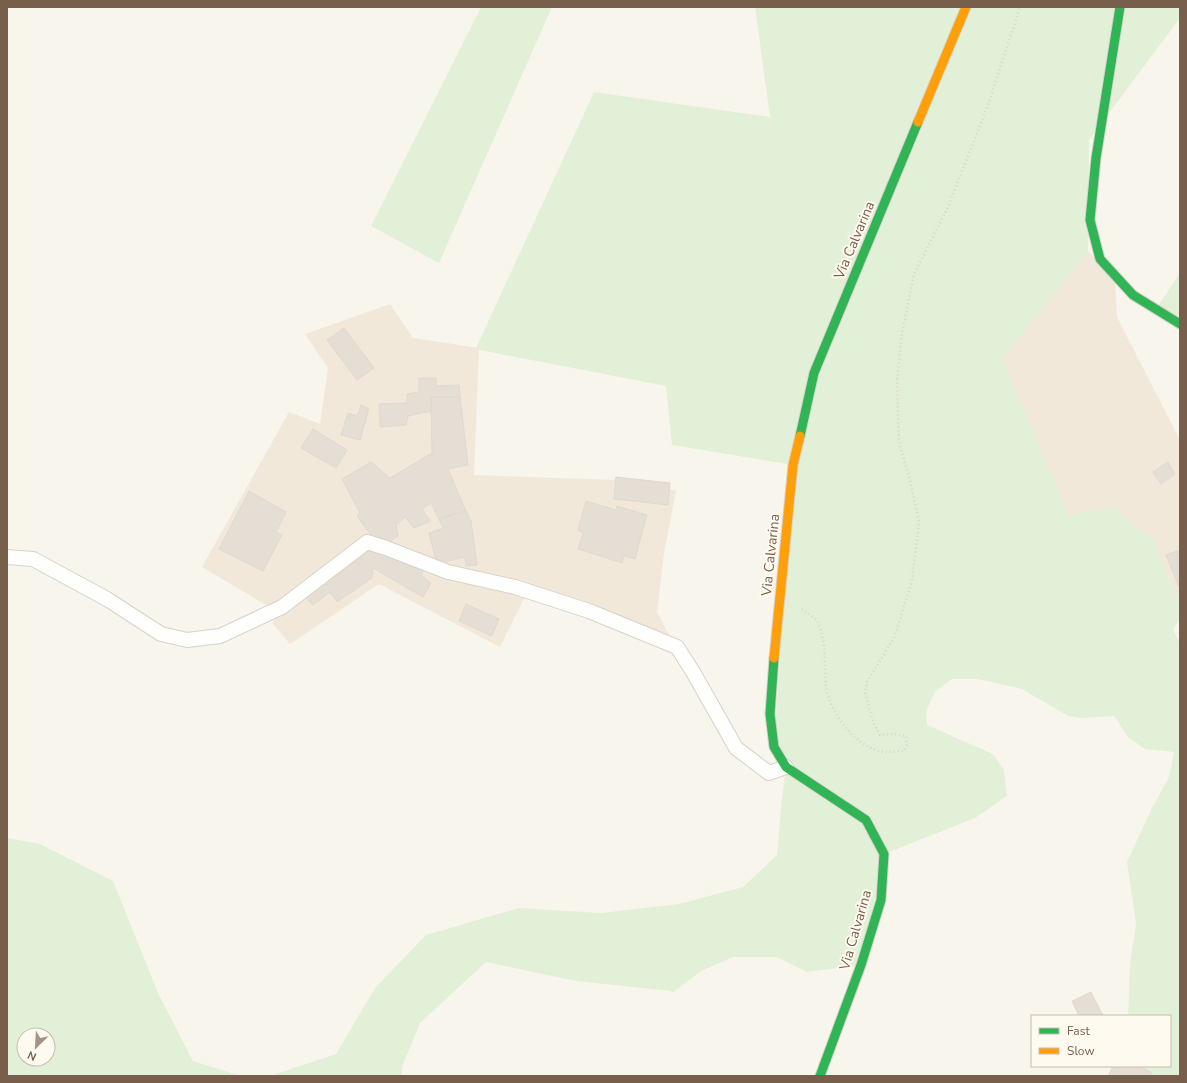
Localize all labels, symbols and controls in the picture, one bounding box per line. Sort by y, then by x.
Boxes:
street label: Via Calvarina [829,198,879,283]
street label: Via Calvarina [757,513,784,598]
street label: Via Calvarina [835,888,876,973]
legend [1031,1015,1171,1067]
text: Fast [1067,1023,1090,1039]
north arrow [16,1027,56,1067]
text: Slow [1067,1043,1095,1059]
text: N [25,1047,39,1064]

